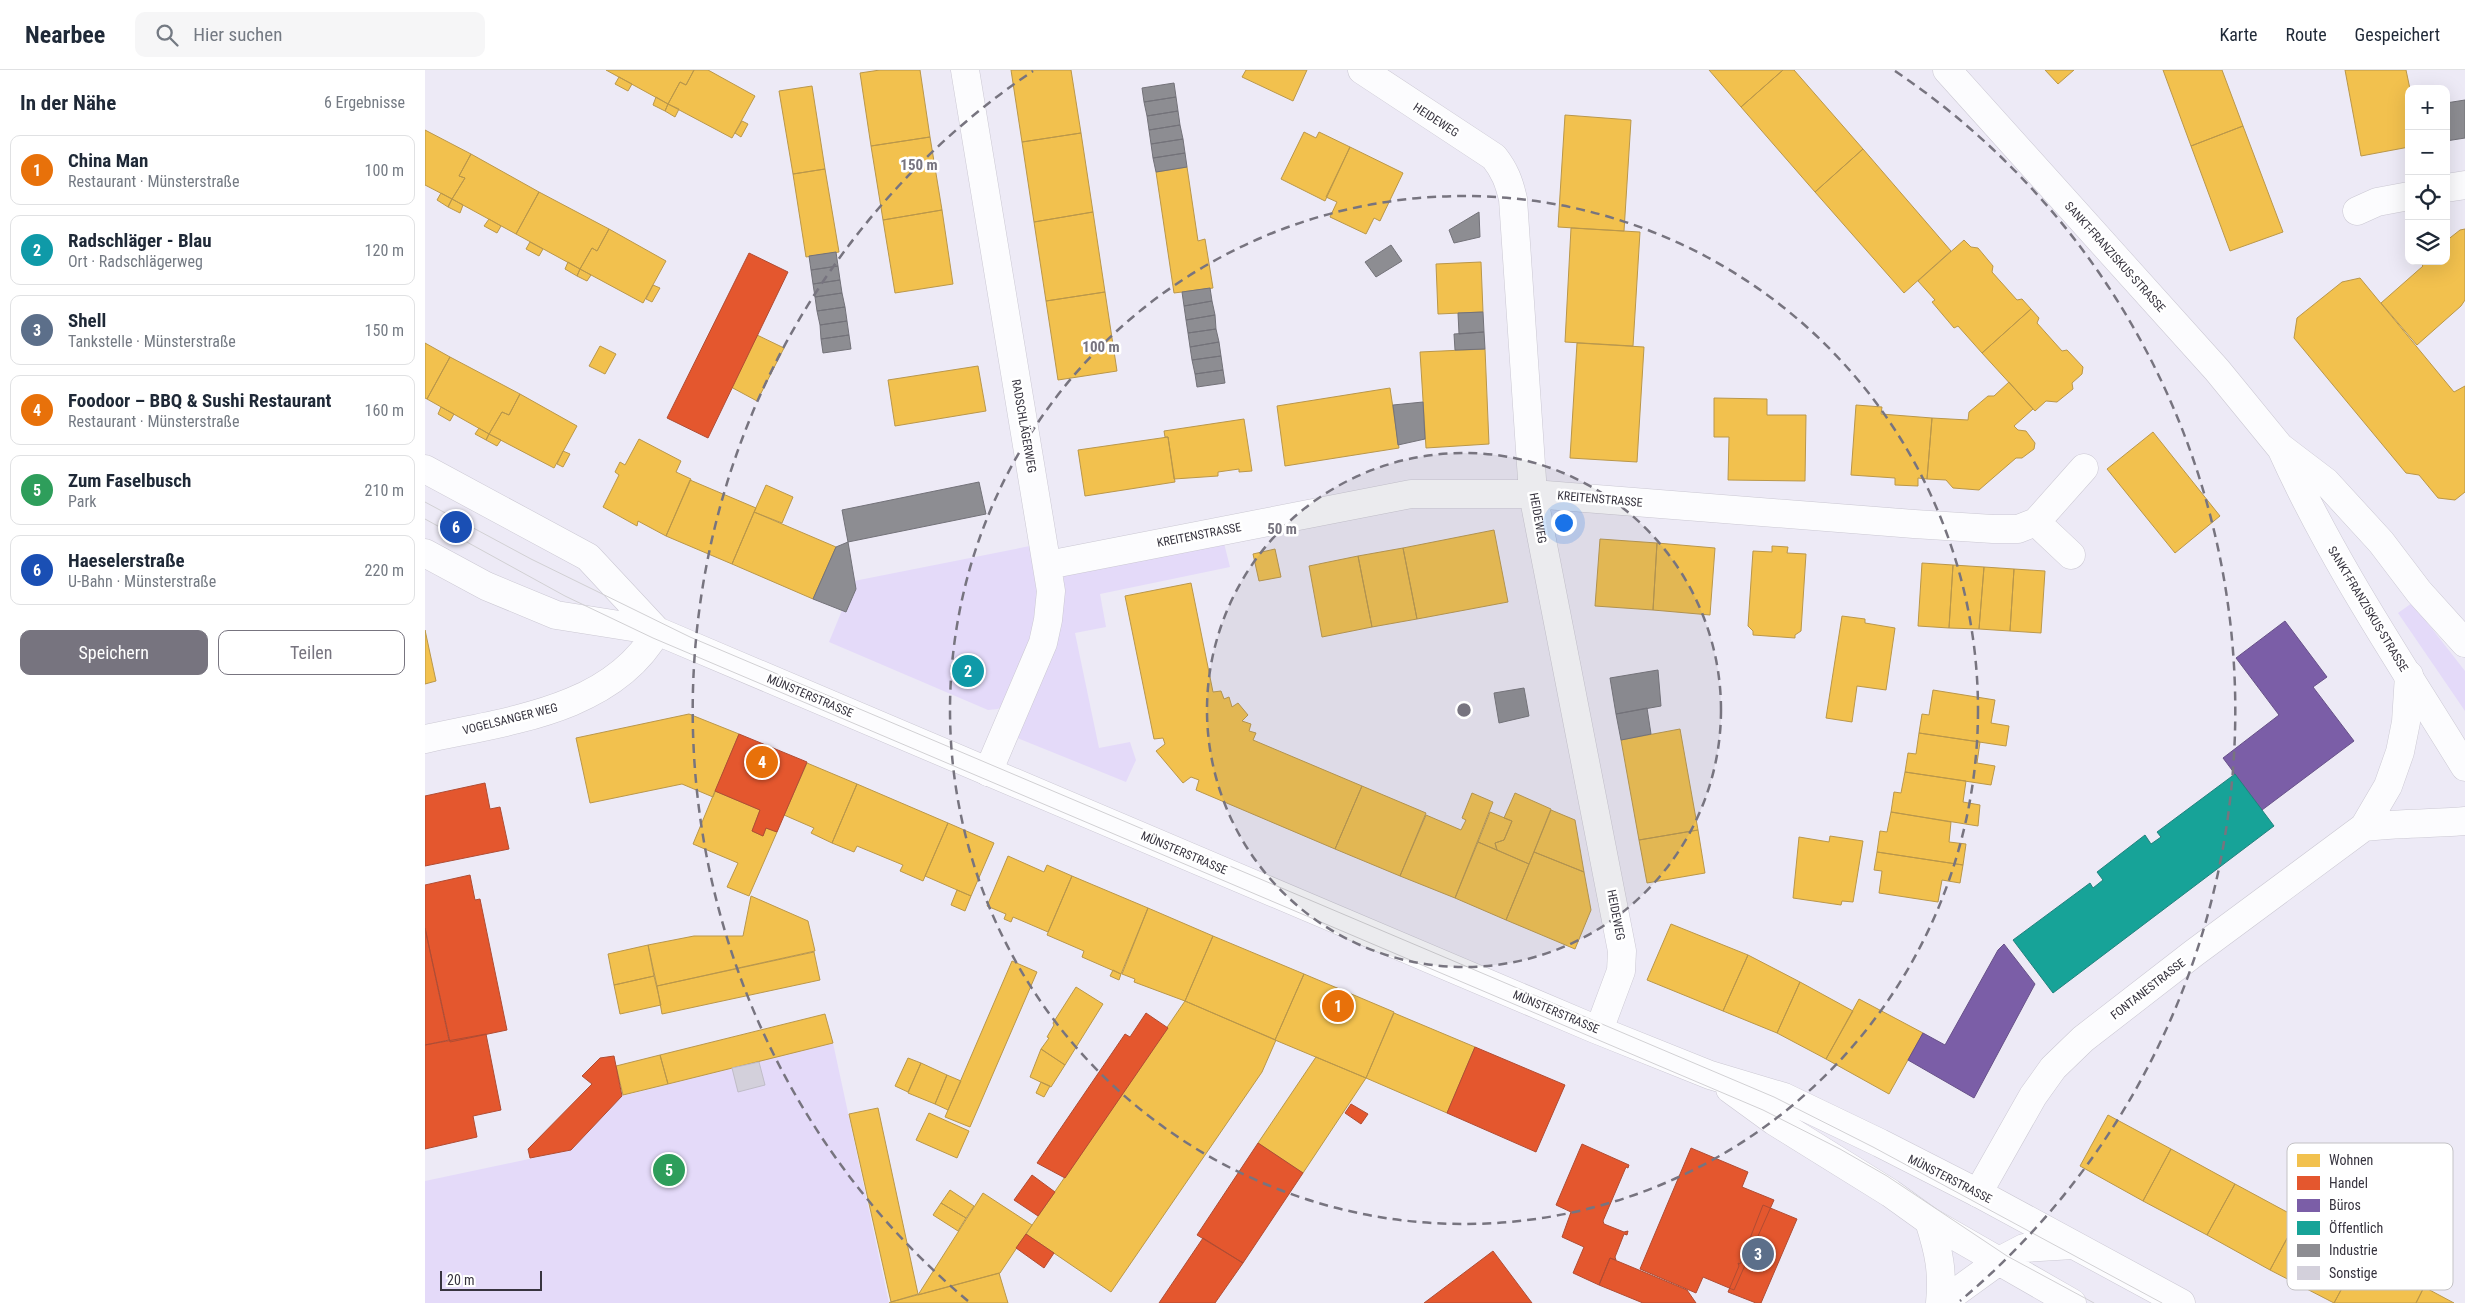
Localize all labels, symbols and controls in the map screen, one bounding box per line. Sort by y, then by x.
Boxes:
search box [135,12,485,57]
text: Nearbee [25,21,105,49]
icon: search [153,21,181,49]
text: Hier suchen [193,23,282,46]
text: Karte [2219,24,2258,45]
text: Route [2286,24,2327,45]
text: Gespeichert [2355,24,2440,45]
map controls [2405,85,2450,265]
button: + [2405,85,2450,130]
text: In der Nähe [20,91,116,115]
text: 6 Ergebnisse [324,93,405,112]
street label: HEIDEWEG [1411,100,1461,140]
button: − [2405,130,2450,175]
text: China Man [68,149,148,172]
text: 150 m [900,156,938,174]
text: 1 [33,161,41,180]
text: 100 m [365,161,404,180]
text: Restaurant · Münsterstraße [68,172,239,191]
button: locate [2405,175,2450,220]
street label: SANKT-FRANZISKUS-STRASSE [2062,199,2168,315]
button: layers [2405,220,2450,265]
text: Radschläger - Blau [68,229,212,252]
text: 2 [33,241,41,260]
text: 120 m [365,241,404,260]
text: Ort · Radschlägerweg [68,252,203,271]
text: Shell [68,309,106,332]
text: 3 [33,321,41,340]
text: 150 m [365,321,404,340]
text: Tankstelle · Münsterstraße [68,332,236,351]
text: 100 m [1082,338,1120,356]
street label: RADSCHLÄGERWEG [1009,378,1040,474]
text: Foodoor – BBQ & Sushi Restaurant [68,389,331,412]
text: 4 [33,401,41,420]
text: 160 m [365,401,404,420]
text: Restaurant · Münsterstraße [68,412,239,431]
text: Zum Faselbusch [68,469,191,492]
text: 5 [33,481,41,500]
text: 210 m [365,481,404,500]
street label: KREITENSTRASSE [1557,488,1643,510]
street label: HEIDEWEG [1527,491,1549,545]
text: Park [68,492,97,511]
pin: 6 [440,508,472,546]
your location [1551,510,1577,536]
street label: KREITENSTRASSE [1156,520,1242,550]
text: 50 m [1267,520,1297,538]
street label: SANKT-FRANZISKUS-STRASSE [2325,544,2411,674]
text: Haeselerstraße [68,549,185,572]
text: 6 [33,561,41,580]
text: 220 m [365,561,404,580]
text: U-Bahn · Münsterstraße [68,572,216,591]
button: Speichern [20,630,208,675]
button: Teilen [218,630,405,675]
pin: 2 [952,652,984,690]
street label: MÜNSTERSTRASSE [765,671,856,720]
street label: VOGELSANGER WEG [461,700,559,738]
centre of rings [1455,701,1473,719]
pin: 4 [746,743,778,781]
street label: MÜNSTERSTRASSE [1139,828,1230,877]
street label: HEIDEWEG [1604,888,1628,942]
street label: FONTANESTRASSE [2108,956,2188,1022]
pin: 1 [1322,987,1354,1025]
street label: MÜNSTERSTRASSE [1511,987,1602,1036]
legend [2287,1143,2453,1290]
pin: 5 [653,1151,685,1189]
street label: MÜNSTERSTRASSE [1906,1151,1995,1206]
text: Wohnen [2329,1152,2373,1168]
text: Handel [2329,1175,2368,1191]
text: Büros [2329,1197,2361,1213]
text: Öffentlich [2329,1220,2383,1236]
pin: 3 [1742,1235,1774,1273]
text: Industrie [2329,1242,2378,1258]
text: Sonstige [2329,1265,2378,1281]
scale bar [440,1268,543,1291]
text: 20 m [447,1272,475,1288]

